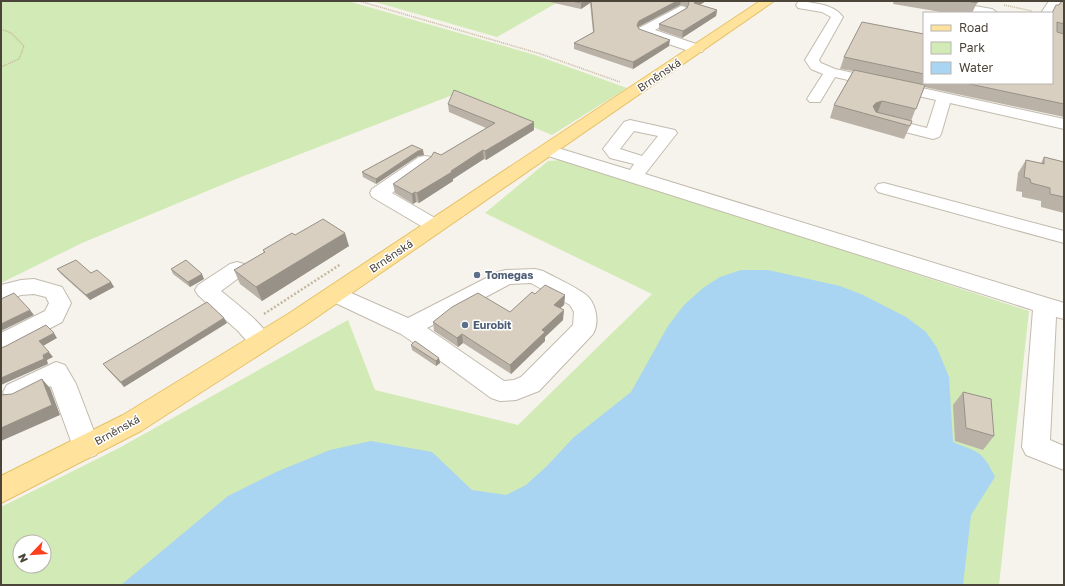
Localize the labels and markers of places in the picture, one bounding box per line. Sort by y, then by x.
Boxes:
place label: Tomegas [485,268,533,281]
marker: Tomegas [472,270,482,280]
place label: Eurobit [473,318,512,331]
marker: Eurobit [460,320,470,330]

